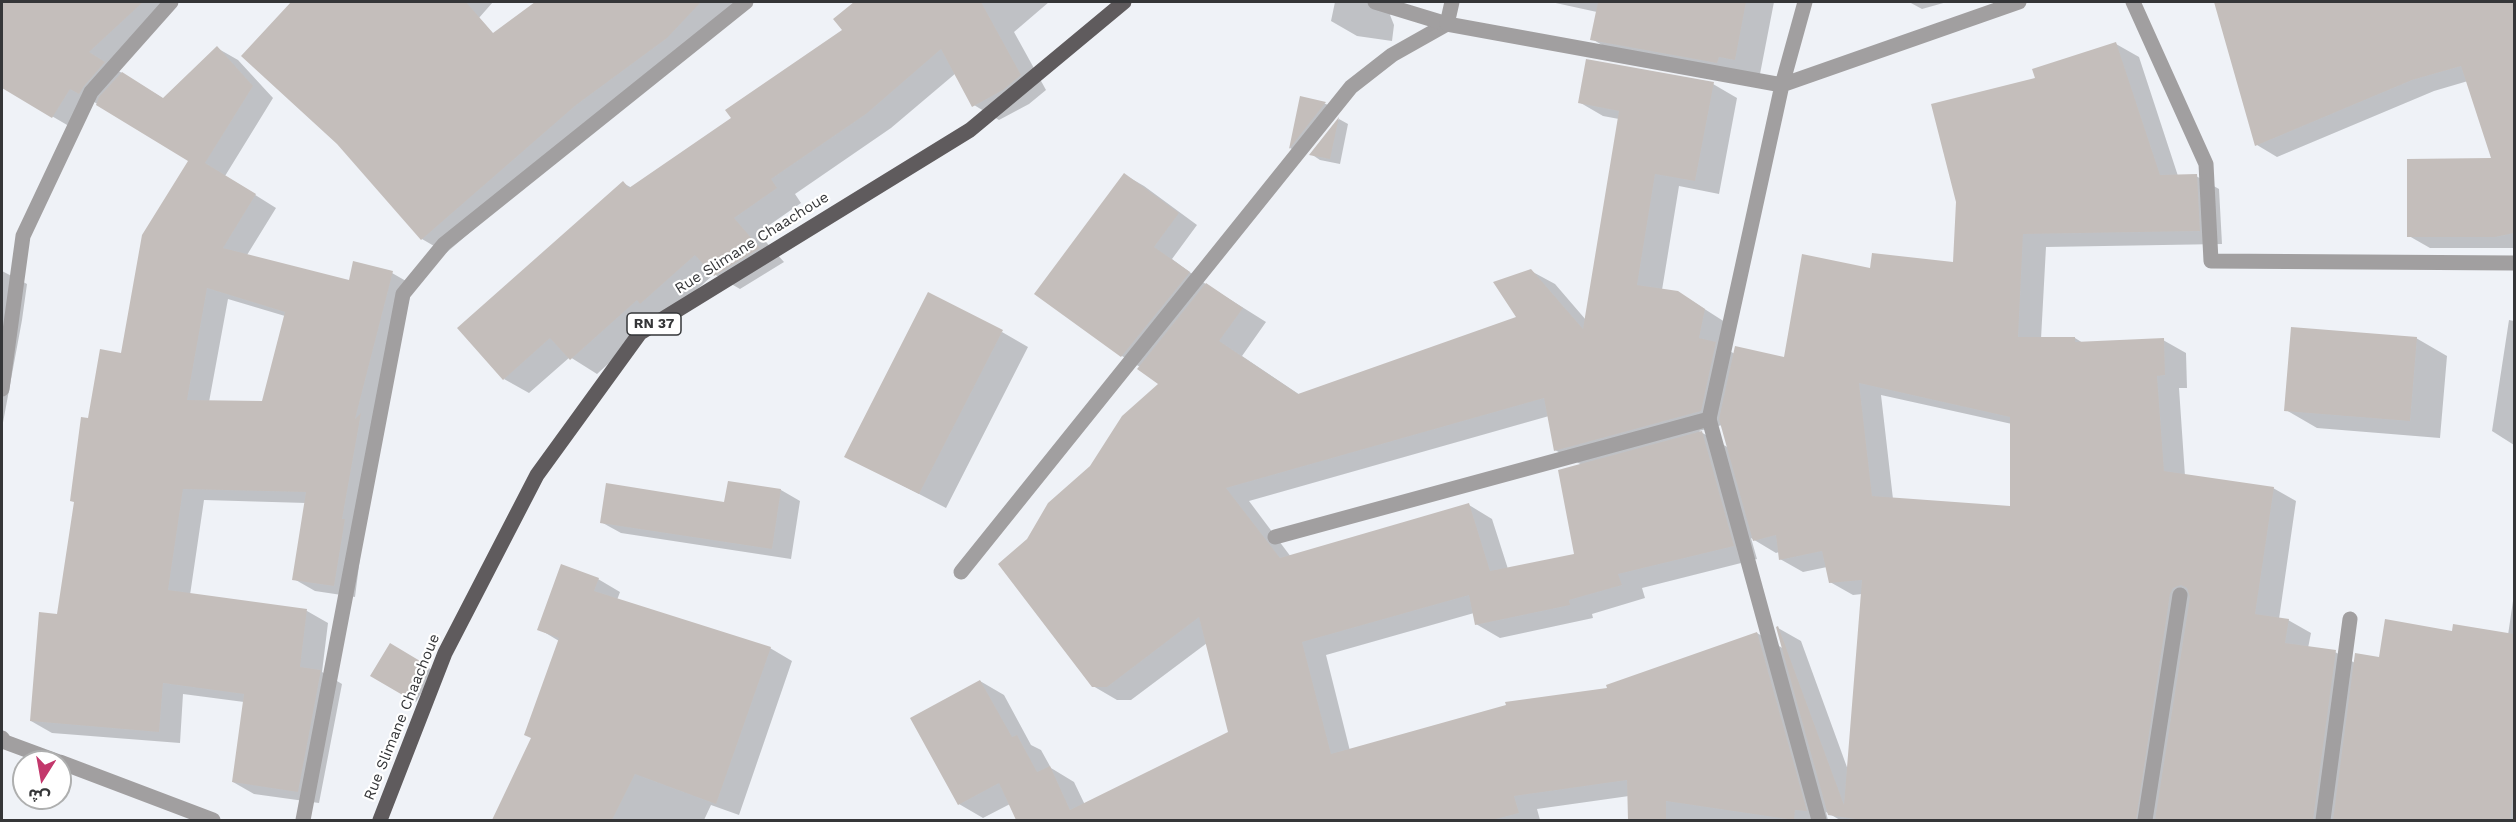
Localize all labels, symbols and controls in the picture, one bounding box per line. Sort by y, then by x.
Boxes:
street label: Rue Slimane Chaachoue [672,188,832,298]
road number: RN 37 [627,313,681,335]
street label: Rue Slimane Chaachoue [360,631,444,803]
north arrow [12,750,72,810]
text: ش [26,785,51,808]

